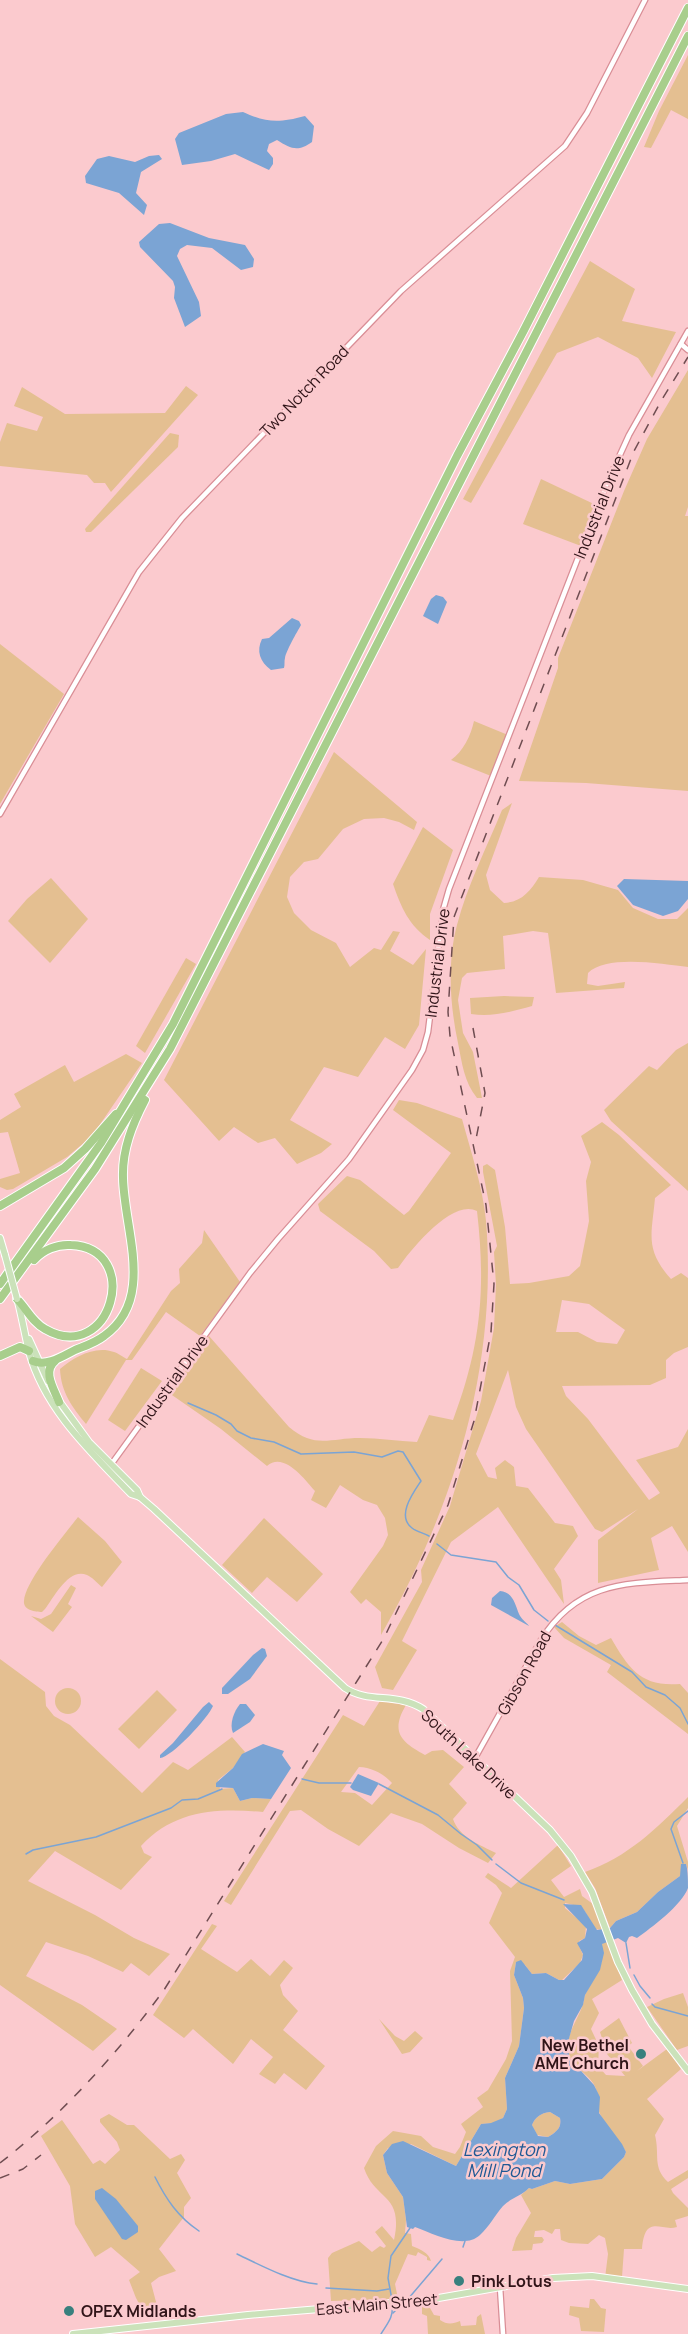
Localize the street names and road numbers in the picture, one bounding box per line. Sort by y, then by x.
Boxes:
street label: Two Notch Road [255,340,353,442]
street label: Industrial Drive [568,452,630,562]
street label: Industrial Drive [419,907,455,1019]
street label: Industrial Drive [131,1330,213,1432]
street label: Gibson Road [492,1627,556,1719]
street label: South Lake Drive [417,1704,521,1804]
street label: East Main Street [315,2288,439,2320]

